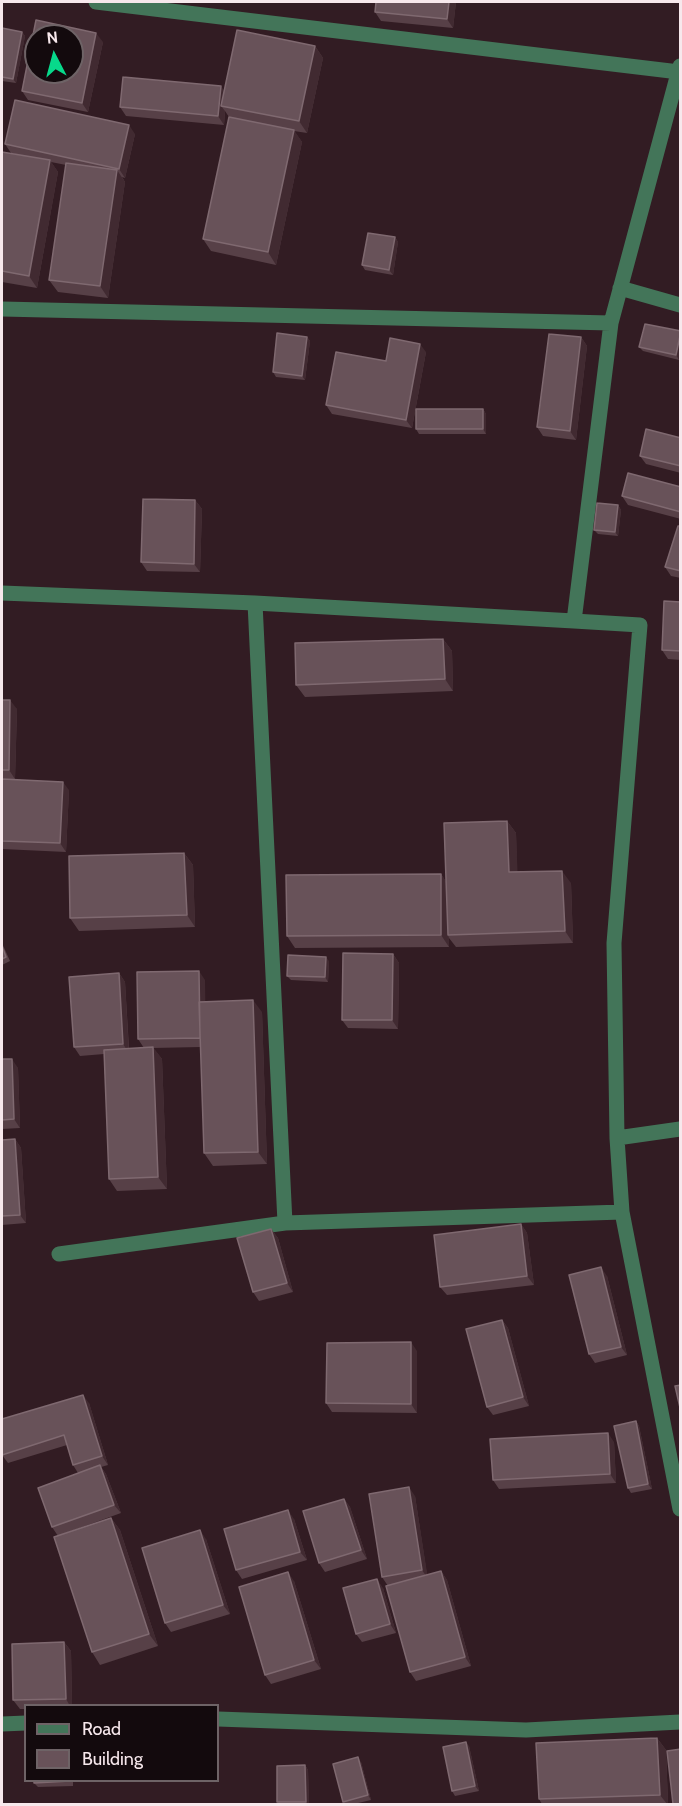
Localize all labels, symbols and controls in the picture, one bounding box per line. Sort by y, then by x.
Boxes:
north arrow [24,24,84,84]
text: N [46,28,59,48]
legend [24,1704,219,1782]
text: Road [82,1718,121,1740]
text: Building [82,1748,143,1770]

